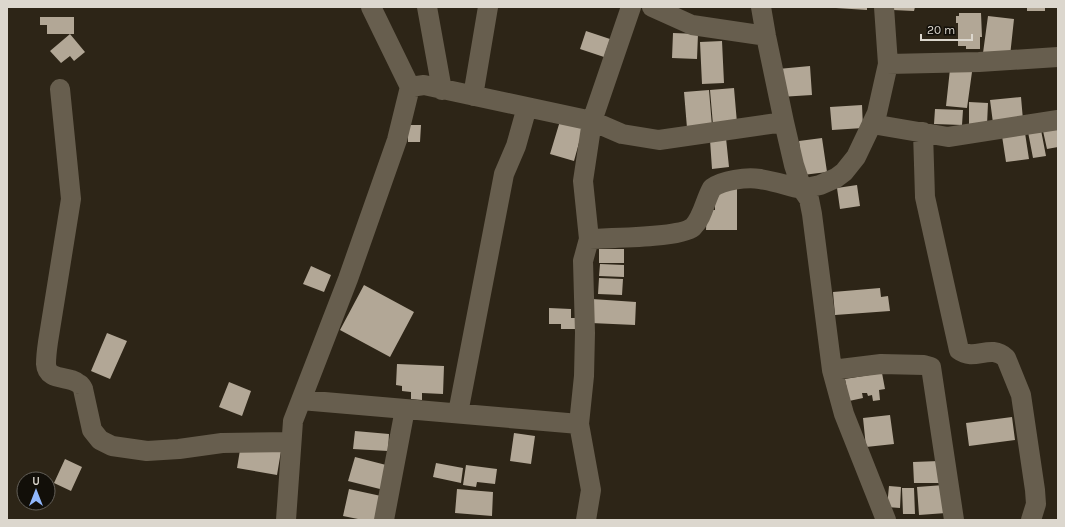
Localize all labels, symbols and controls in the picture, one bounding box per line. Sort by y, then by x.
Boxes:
scale bar [921,16,972,42]
text: 20 m [927,23,955,37]
north arrow [16,471,56,511]
text: U [32,475,40,488]

